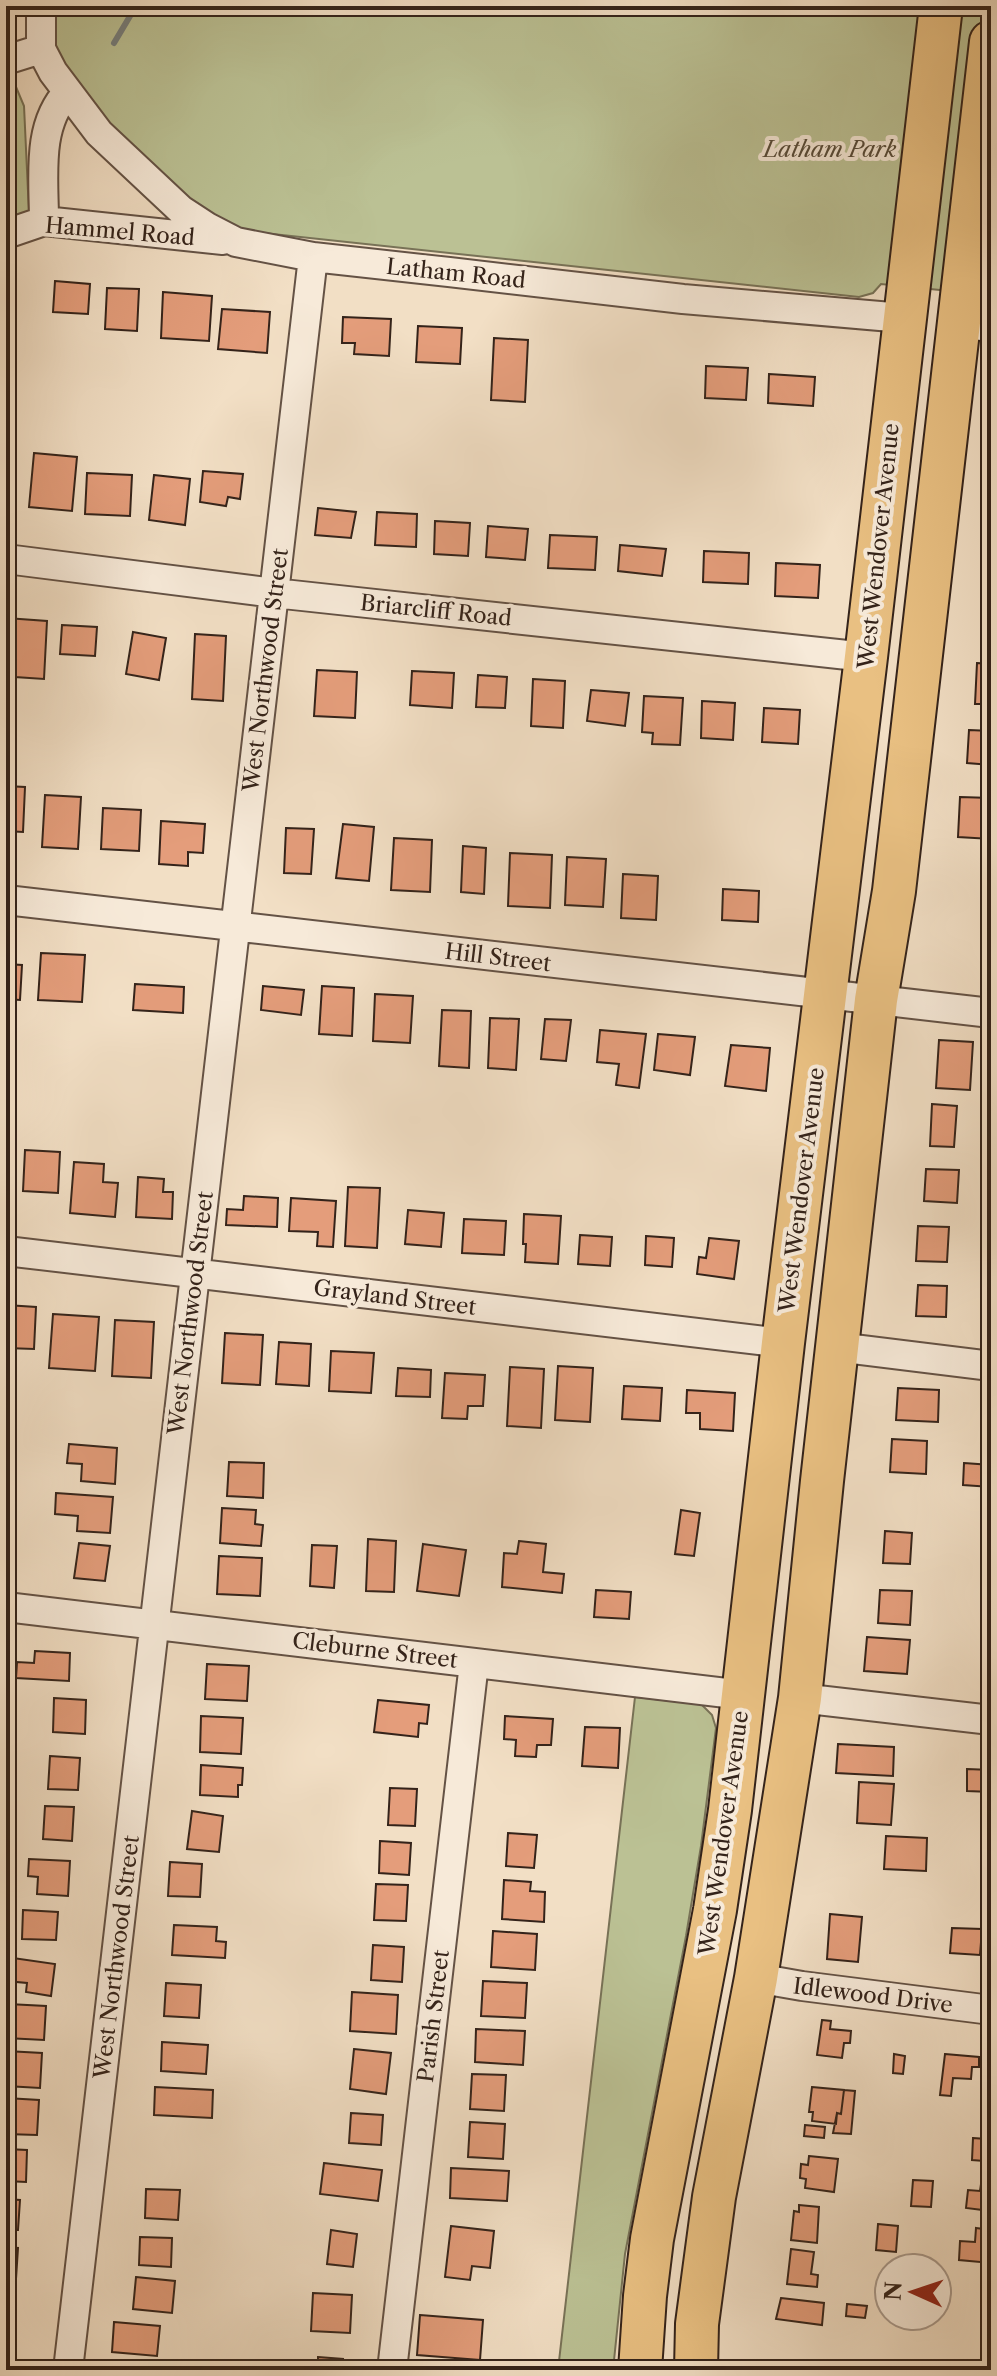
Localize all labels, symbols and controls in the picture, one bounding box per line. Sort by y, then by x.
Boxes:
park label: Latham Park [762,136,897,163]
street label: Hammel Road [44,211,196,251]
street label: Latham Road [385,253,527,294]
street label: West Wendover Avenue [852,422,905,671]
street label: West Northwood Street [237,547,294,794]
street label: Briarcliff Road [359,589,513,632]
street label: Hill Street [443,938,553,977]
street label: West Wendover Avenue [773,1066,830,1315]
street label: West Northwood Street [162,1190,219,1437]
street label: Grayland Street [312,1274,478,1321]
street label: Cleburne Street [291,1627,459,1674]
street label: West Wendover Avenue [693,1709,754,1958]
street label: West Northwood Street [88,1834,145,2081]
street label: Parish Street [412,1948,455,2084]
street label: Idlewood Drive [792,1972,954,2019]
north arrow [873,2252,953,2332]
text: N [880,2281,908,2301]

